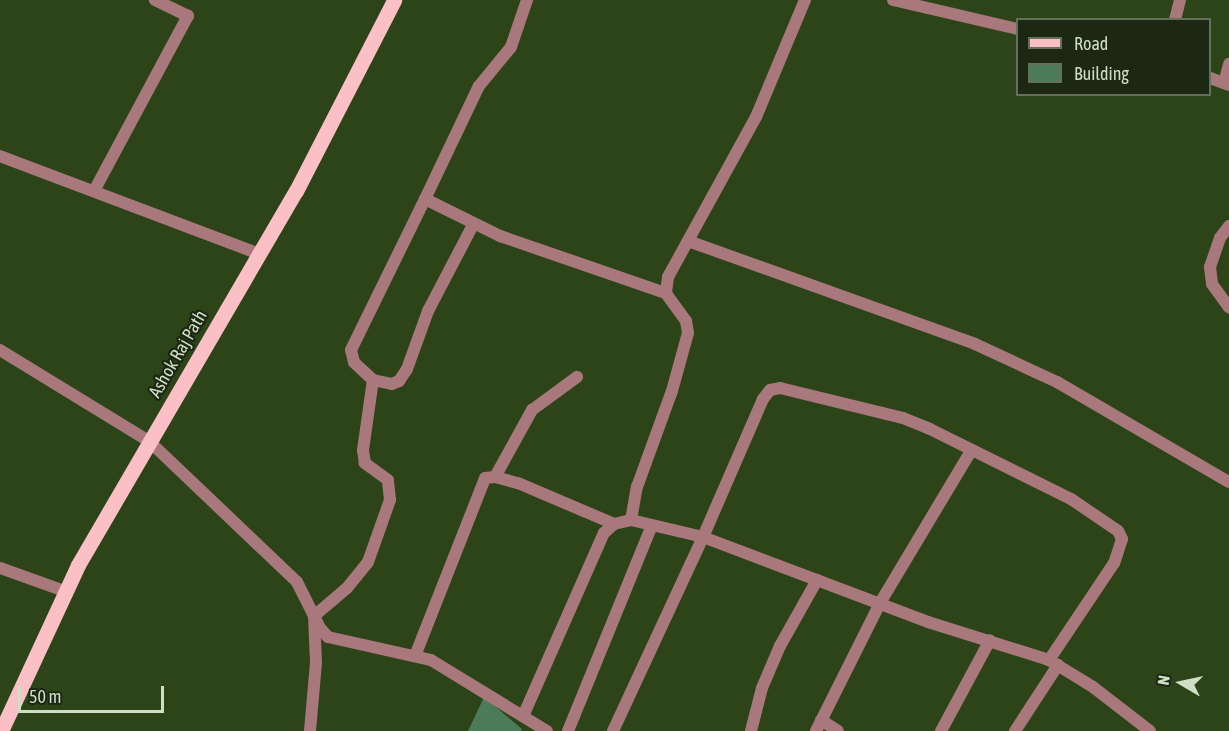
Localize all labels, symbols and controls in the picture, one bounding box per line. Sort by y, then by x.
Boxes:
legend [1016,18,1211,96]
text: Road [1074,33,1108,54]
text: Building [1074,63,1129,84]
street label: Ashok Raj Path [144,306,212,402]
north arrow [1151,653,1211,713]
scale bar [21,674,166,712]
text: N [1154,674,1173,686]
text: 50 m [29,686,61,707]

